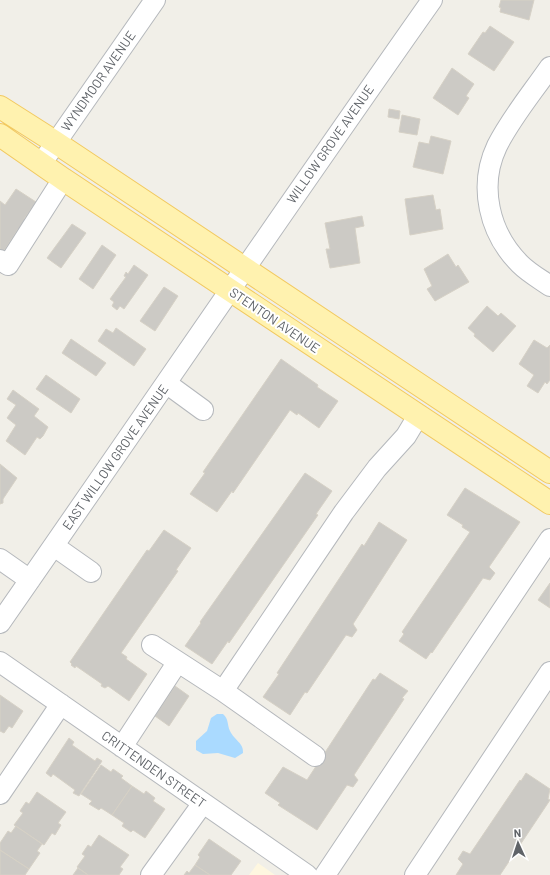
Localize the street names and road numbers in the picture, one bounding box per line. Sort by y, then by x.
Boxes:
street label: WYNDMOOR AVENUE [57,28,139,134]
street label: WILLOW GROVE AVENUE [283,82,377,206]
street label: STENTON AVENUE [227,284,323,356]
street label: EAST WILLOW GROVE AVENUE [59,381,171,533]
street label: CRITTENDEN STREET [99,727,209,811]

